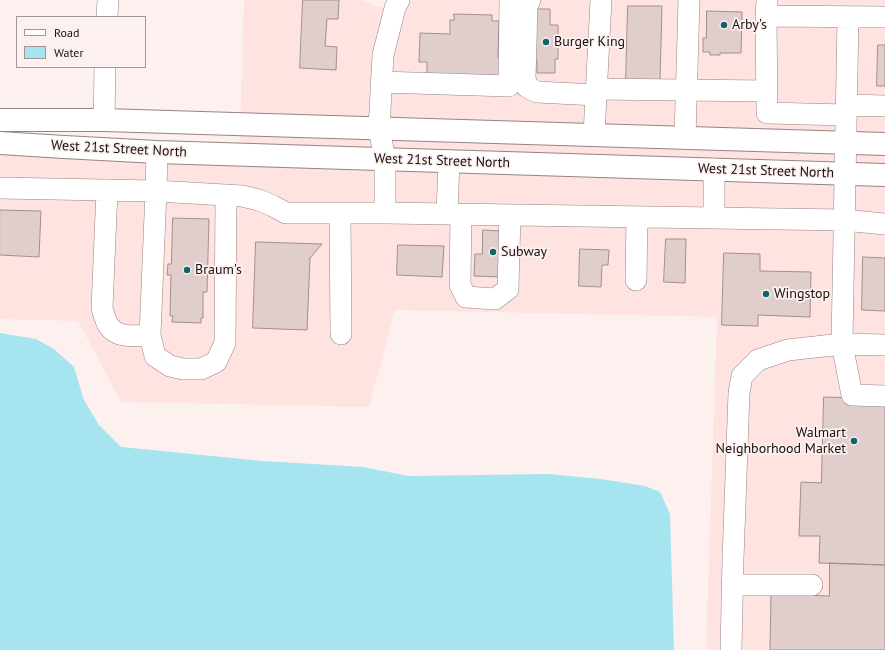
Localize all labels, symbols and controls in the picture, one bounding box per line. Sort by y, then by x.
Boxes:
legend [16,16,146,68]
place label: Arby's [732,17,767,33]
marker: Arby's [719,20,729,30]
text: Road [54,25,79,40]
place label: Burger King [554,34,625,50]
marker: Burger King [541,37,551,47]
text: Water [54,45,84,60]
street label: West 21st Street North [51,137,187,161]
street label: West 21st Street North [374,150,510,172]
street label: West 21st Street North [698,160,834,182]
place label: Subway [501,244,547,260]
marker: Subway [488,247,498,257]
place label: Braum's [195,262,242,278]
marker: Braum's [182,265,192,275]
place label: Wingstop [774,286,830,302]
marker: Wingstop [761,289,771,299]
place label: Walmart Neighborhood Market [716,425,846,458]
marker: Walmart Neighborhood Market [849,436,859,446]

